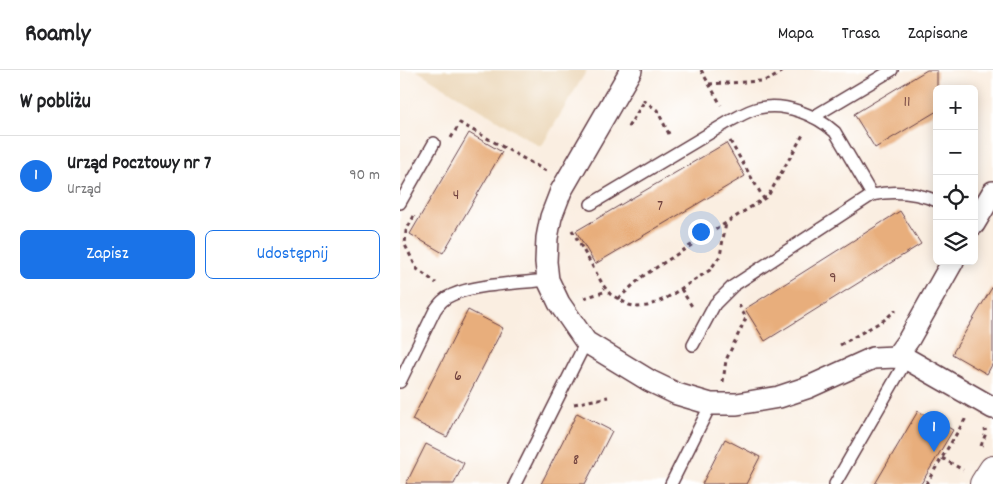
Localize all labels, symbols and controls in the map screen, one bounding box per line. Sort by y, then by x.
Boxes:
text: Roamly [25,18,91,52]
text: Mapa [778,22,813,47]
text: Trasa [841,22,880,47]
text: Zapisane [908,22,968,47]
map controls [933,85,978,265]
button: + [933,85,978,130]
text: W pobliżu [20,88,91,118]
house number: 11 [903,91,911,114]
button: − [933,130,978,175]
text: Urząd Pocztowy nr 7 [67,151,211,178]
text: 1 [34,164,38,187]
text: 90 m [349,164,380,187]
button: locate [933,175,978,220]
text: Urząd [67,178,101,201]
house number: 4 [453,184,459,207]
house number: 7 [657,195,663,218]
your location [688,219,714,245]
button: layers [933,220,978,265]
button: Zapisz [20,230,195,279]
button: Udostępnij [205,230,380,279]
house number: 9 [829,267,837,290]
house number: 6 [454,365,462,388]
pin: 1 [918,411,950,452]
house number: 8 [573,449,579,472]

